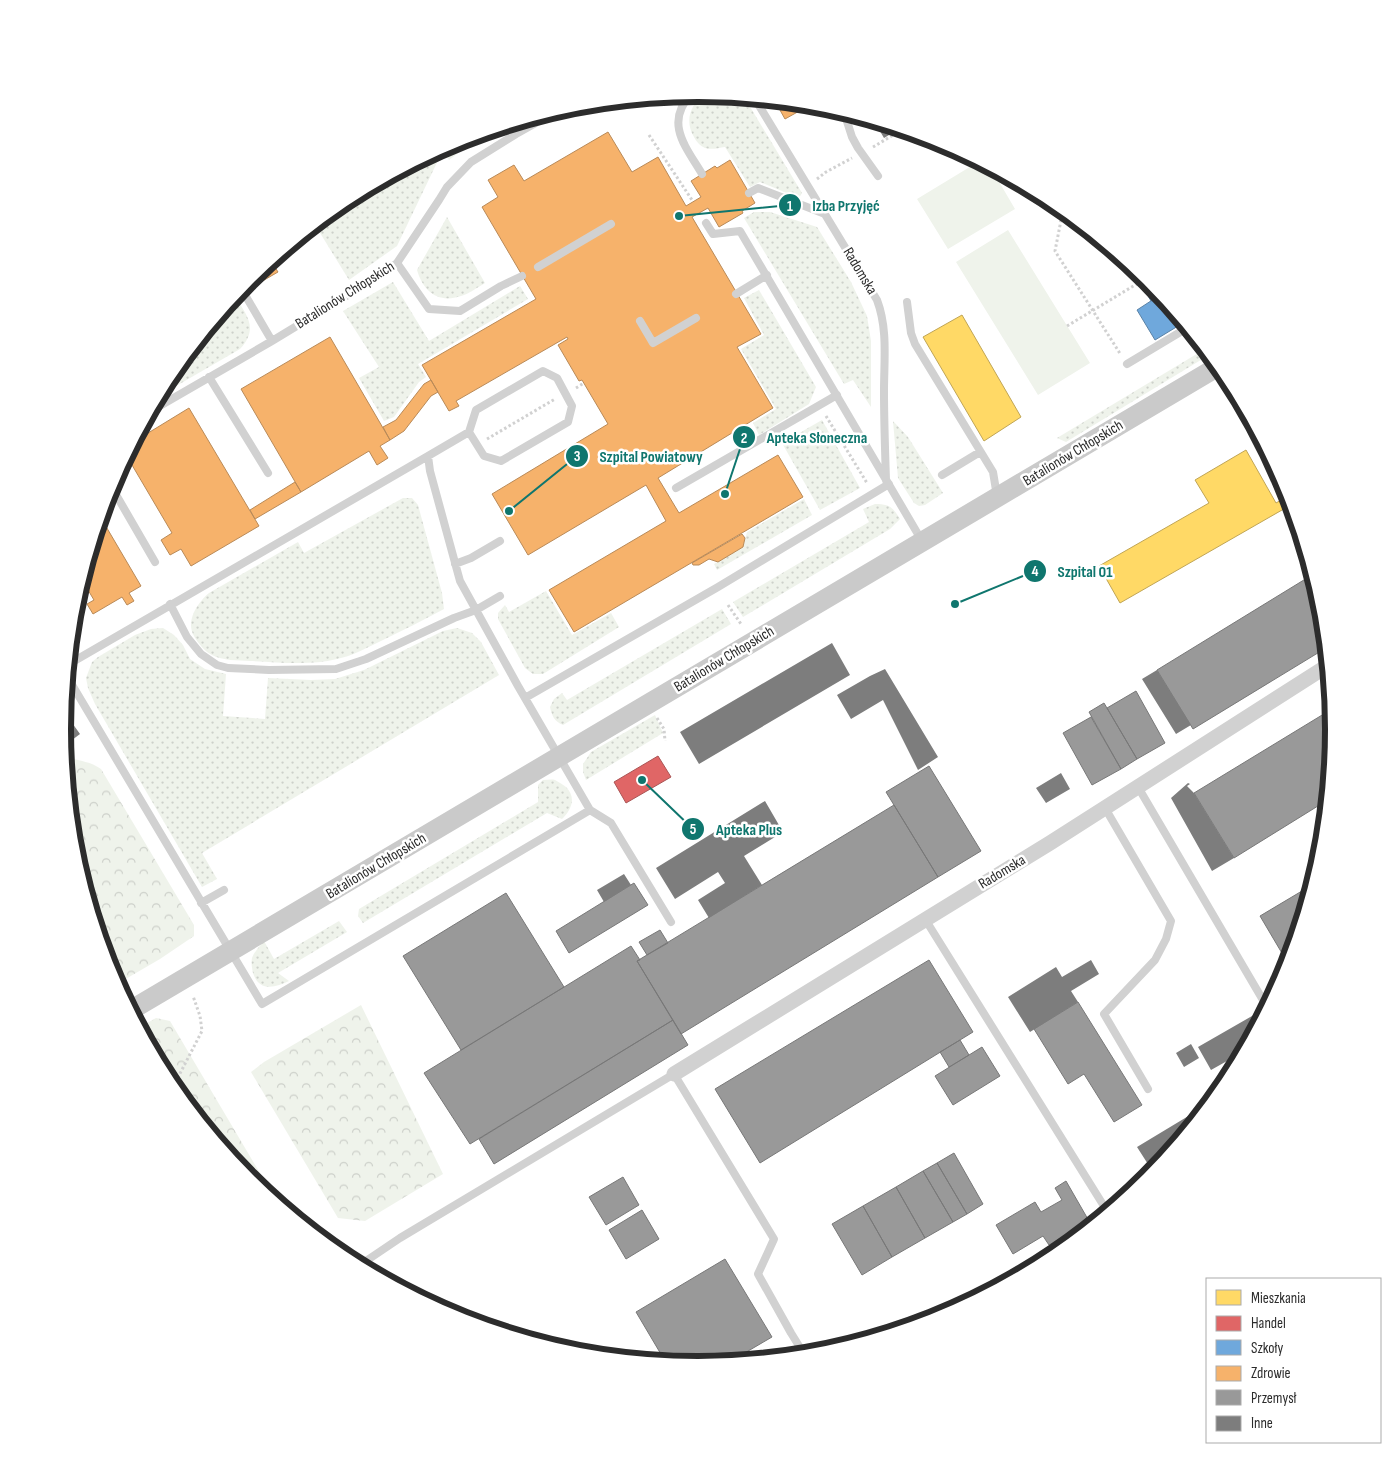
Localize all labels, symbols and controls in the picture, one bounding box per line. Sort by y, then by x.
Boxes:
callout: Izba Przyjęć [778,190,890,221]
text: 1 [787,197,793,216]
text: Izba Przyjęć [812,197,880,216]
street label: Radomska [839,244,882,298]
street label: Batalionów Chłopskich [292,257,398,333]
street label: Batalionów Chłopskich [1019,416,1127,490]
callout: Apteka Słoneczna [731,422,877,453]
text: 2 [741,429,747,448]
text: Apteka Słoneczna [766,429,867,448]
callout: Szpital Powiatowy [564,441,712,472]
text: 3 [574,447,581,466]
text: Szpital Powiatowy [599,448,703,467]
callout: Szpital 01 [1023,556,1123,587]
text: 4 [1032,562,1039,581]
text: Szpital 01 [1058,563,1113,582]
street label: Batalionów Chłopskich [670,622,778,696]
callout: Apteka Plus [681,814,792,845]
text: 5 [690,820,697,839]
text: Apteka Plus [715,821,782,840]
street label: Batalionów Chłopskich [322,829,430,903]
street label: Radomska [975,850,1029,893]
legend [1206,1278,1381,1443]
text: Mieszkania [1251,1289,1306,1308]
text: Handel [1251,1314,1286,1333]
text: Szkoły [1251,1339,1284,1358]
text: Zdrowie [1251,1364,1291,1383]
text: Przemysł [1251,1389,1297,1408]
text: Inne [1251,1414,1273,1433]

